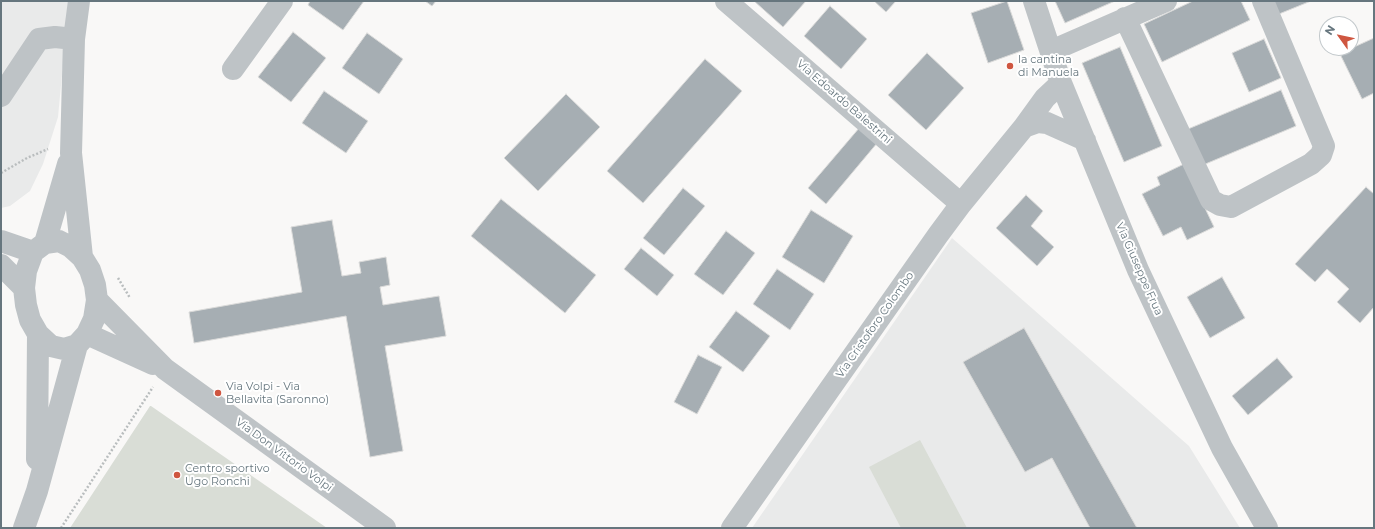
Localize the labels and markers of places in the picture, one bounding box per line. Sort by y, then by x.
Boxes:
place label: la cantina di Manuela [1018,53,1079,79]
marker: la cantina di Manuela [1005,61,1015,71]
place label: Via Volpi - Via Bellavita (Saronno) [226,380,329,406]
marker: Via Volpi - Via Bellavita (Saronno) [213,388,223,398]
place label: Centro sportivo Ugo Ronchi [185,462,270,488]
marker: Centro sportivo Ugo Ronchi [172,470,182,480]

